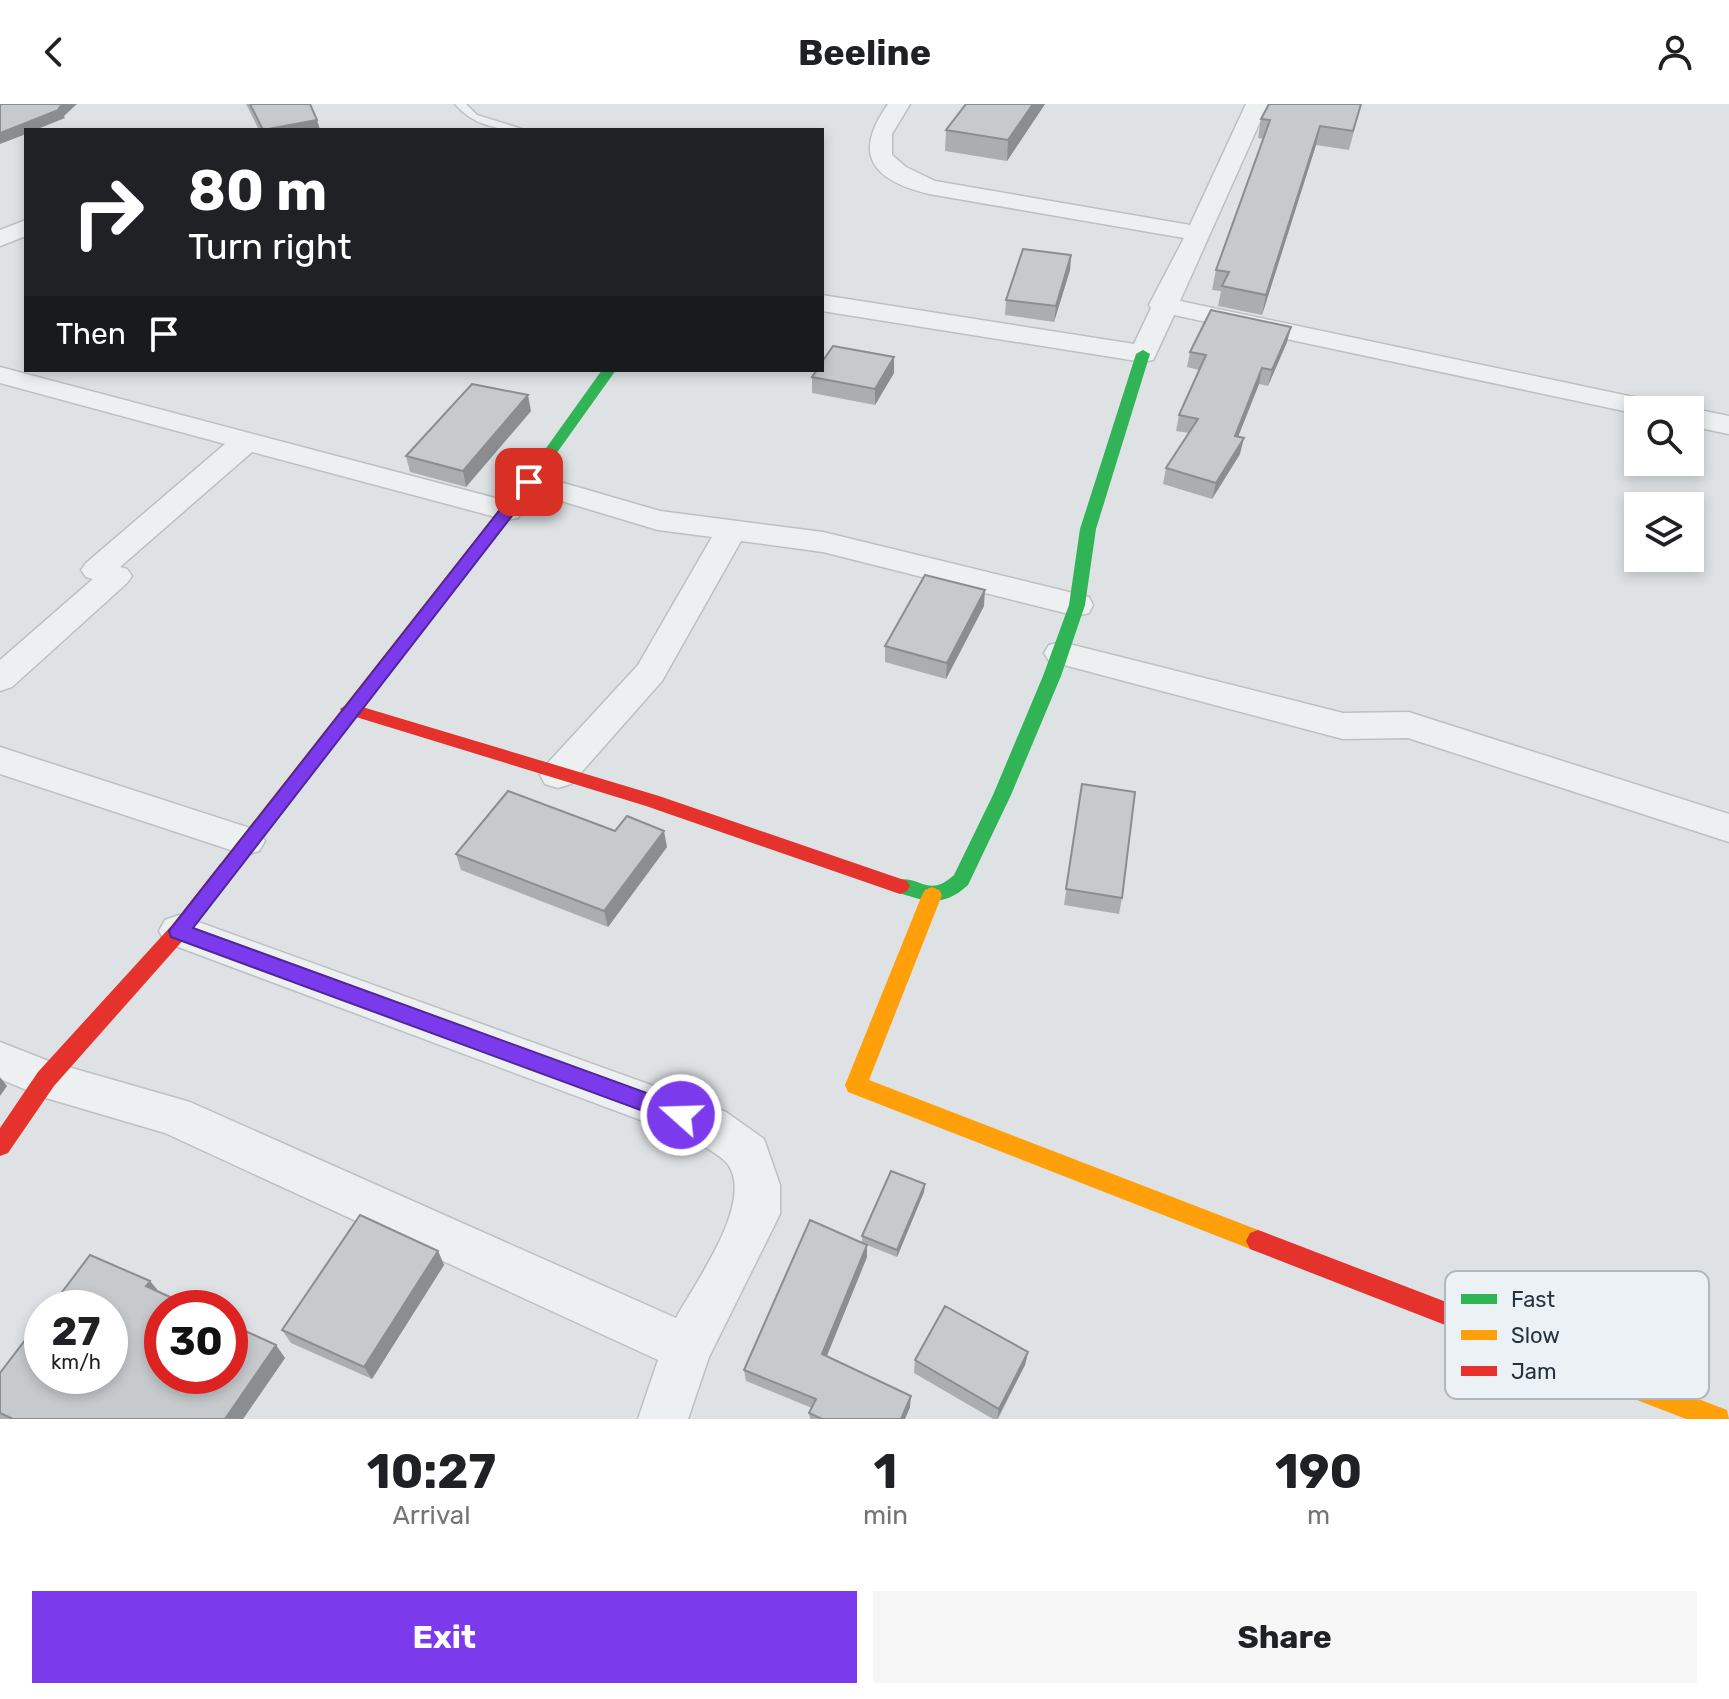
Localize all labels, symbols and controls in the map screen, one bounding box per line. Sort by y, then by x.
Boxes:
icon: back [32,30,76,74]
icon: person [1653,30,1697,74]
text: Beeline [798,31,931,74]
text: 80 m [188,158,327,224]
icon: right [56,160,160,264]
text: Turn right [188,225,352,268]
icon: arrive [142,312,186,356]
text: Then [56,316,126,352]
map controls [1624,396,1704,572]
button: search [1624,396,1704,476]
pin [495,448,563,516]
icon: arrive [507,460,551,504]
button: layers [1624,492,1704,572]
position arrow [639,1073,723,1157]
legend [1445,1271,1709,1399]
text: Fast [1511,1286,1556,1313]
speed limit sign: 30 [144,1290,248,1394]
text: 27 [52,1308,100,1355]
text: Slow [1511,1322,1560,1349]
text: km/h [51,1350,101,1374]
text: Jam [1511,1358,1557,1385]
text: 10:27 [367,1443,496,1500]
text: 1 [874,1443,897,1500]
text: 190 [1275,1443,1362,1500]
text: Arrival [392,1500,470,1531]
text: min [863,1500,908,1531]
text: m [1307,1500,1330,1531]
button: Exit [32,1591,857,1683]
button: Share [873,1591,1697,1683]

